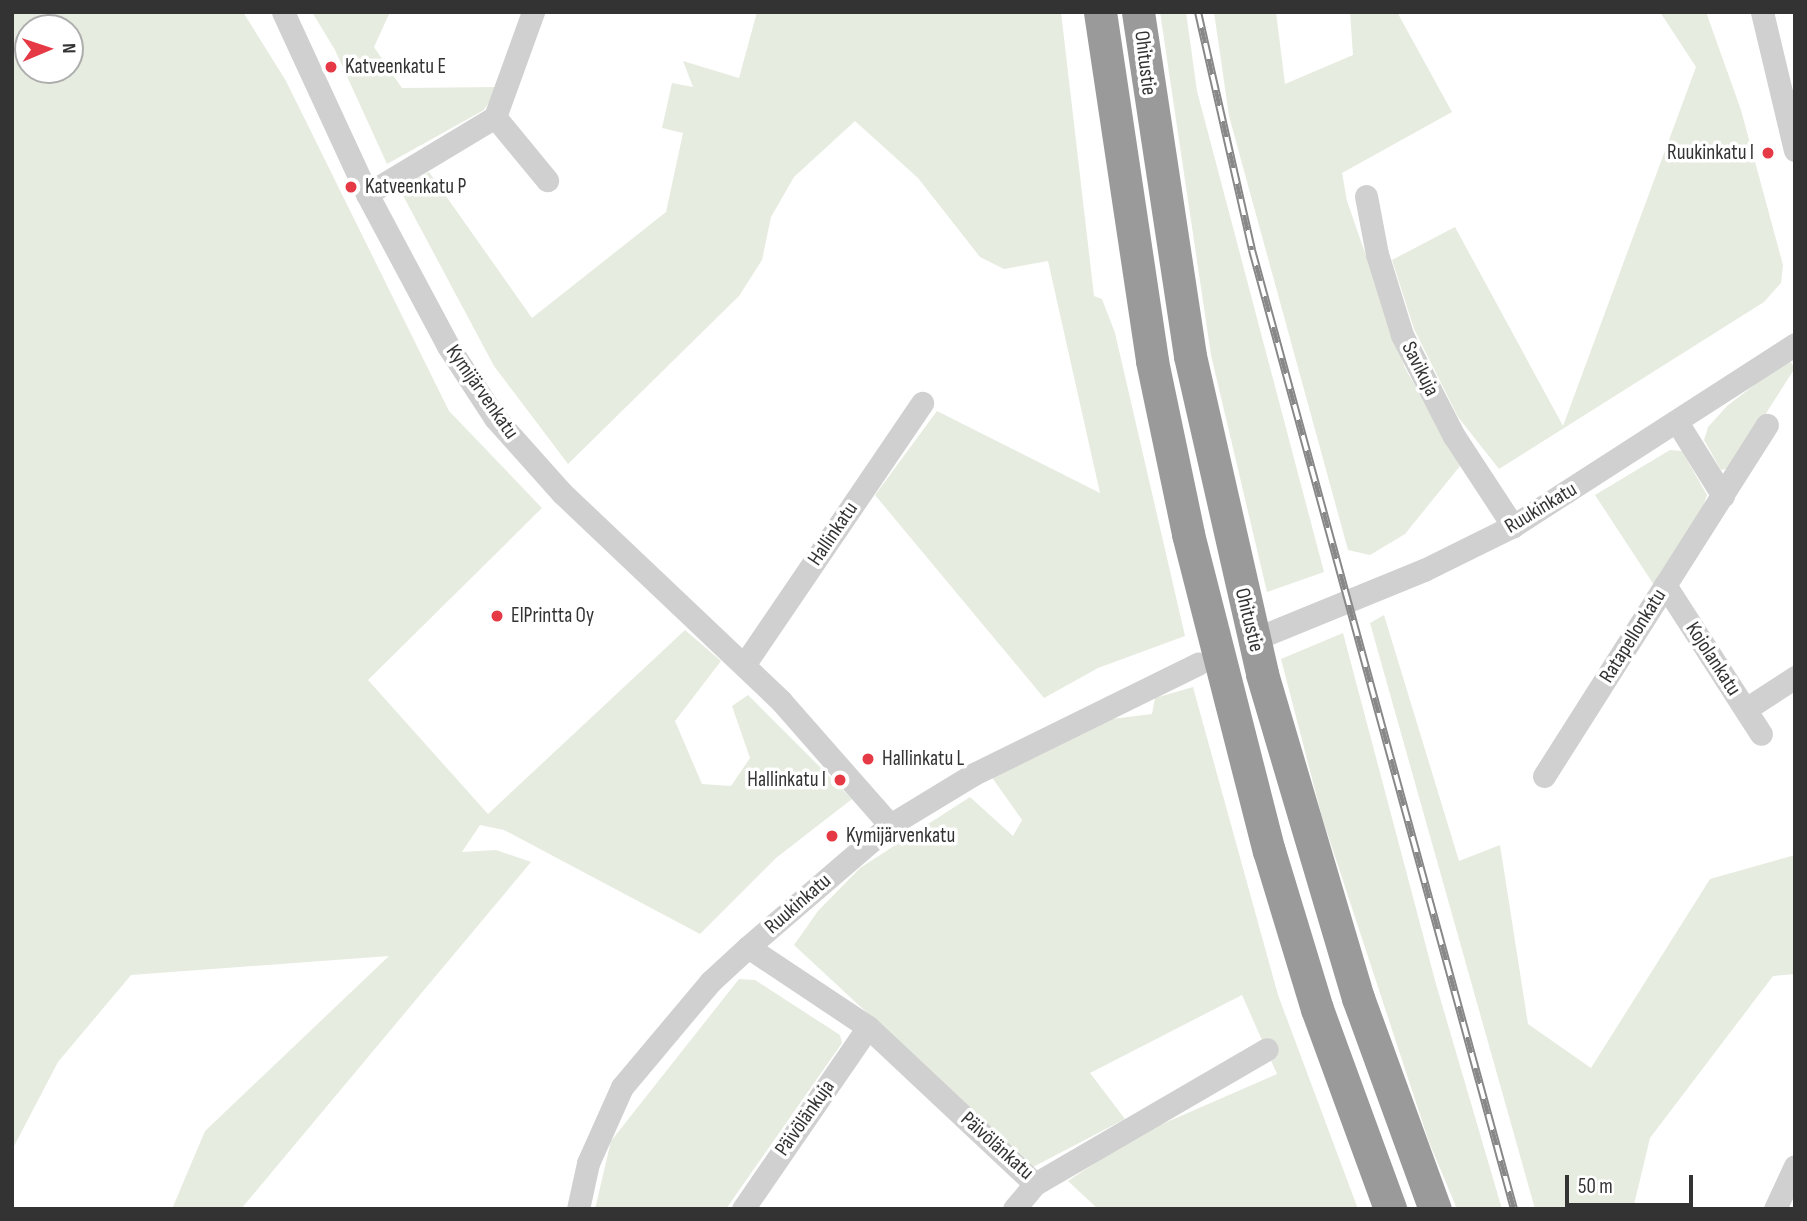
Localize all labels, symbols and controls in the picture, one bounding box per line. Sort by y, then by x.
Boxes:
north arrow [14,14,84,84]
street label: Ohitustie [1129,29,1161,97]
text: N [57,43,80,54]
place label: Katveenkatu E [345,54,446,80]
marker: Katveenkatu E [323,59,339,75]
place label: Ruukinkatu I [1667,140,1754,166]
marker: Ruukinkatu I [1760,145,1776,161]
place label: Katveenkatu P [365,174,466,200]
marker: Katveenkatu P [343,179,359,195]
street label: Savikuja [1396,338,1444,400]
street label: Kymijärvenkatu [440,340,524,444]
street label: Ruukinkatu [1500,477,1582,539]
street label: Hallinkatu [803,497,863,571]
street label: Ratapellonkatu [1594,584,1672,688]
street label: Ohitustie [1229,586,1269,654]
place label: ElPrintta Oy [511,603,594,629]
marker: ElPrintta Oy [489,608,505,624]
street label: Kojolankatu [1680,618,1746,700]
place label: Hallinkatu L [882,746,964,772]
marker: Hallinkatu L [860,751,876,767]
place label: Hallinkatu I [747,767,826,793]
marker: Hallinkatu I [832,772,848,788]
place label: Kymijärvenkatu [846,823,955,849]
marker: Kymijärvenkatu [824,828,840,844]
street label: Ruukinkatu [760,868,836,940]
street label: Päivölänkuja [770,1075,840,1161]
street label: Päivölänkatu [955,1107,1039,1185]
scale bar [1569,1162,1697,1206]
text: 50 m [1578,1174,1613,1199]

